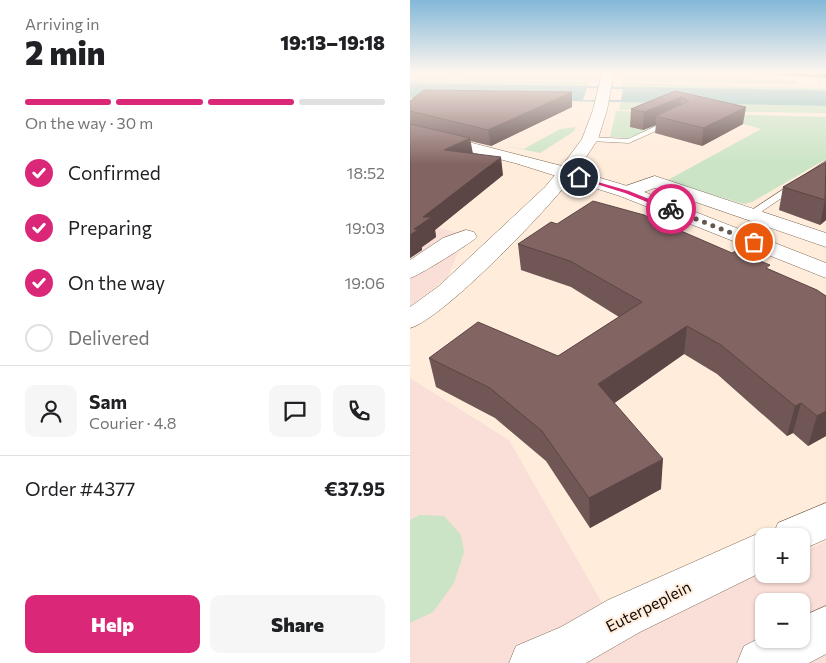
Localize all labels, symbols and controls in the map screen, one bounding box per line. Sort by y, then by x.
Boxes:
text: Arriving in [25,14,99,33]
text: 19:13–19:18 [280,31,385,54]
text: 2 min [25,32,105,72]
text: On the way · 30 m [25,113,153,132]
pin [558,156,600,198]
icon: check [25,159,53,187]
text: Confirmed [68,161,161,184]
text: 18:52 [347,163,385,182]
icon: home [565,163,593,191]
courier [646,184,696,234]
icon: bike [657,195,685,223]
icon: check [25,214,53,242]
text: Preparing [68,216,152,239]
text: 19:03 [345,218,385,237]
pin [733,221,775,263]
icon: bag [740,228,768,256]
icon: check [25,269,53,297]
text: On the way [68,271,165,294]
text: 19:06 [345,273,385,292]
text: Delivered [68,326,149,349]
button: person [25,385,77,437]
button: chat [269,385,321,437]
button: phone [333,385,385,437]
text: Sam [89,390,127,413]
text: Courier · 4.8 [89,413,176,432]
text: Order #4377 [25,477,135,500]
text: €37.95 [324,477,385,500]
map controls [755,528,810,648]
button: + [755,528,810,583]
street label: Euterpeplein [602,576,694,636]
button: − [755,593,810,648]
button: Help [25,595,200,653]
button: Share [210,595,385,653]

